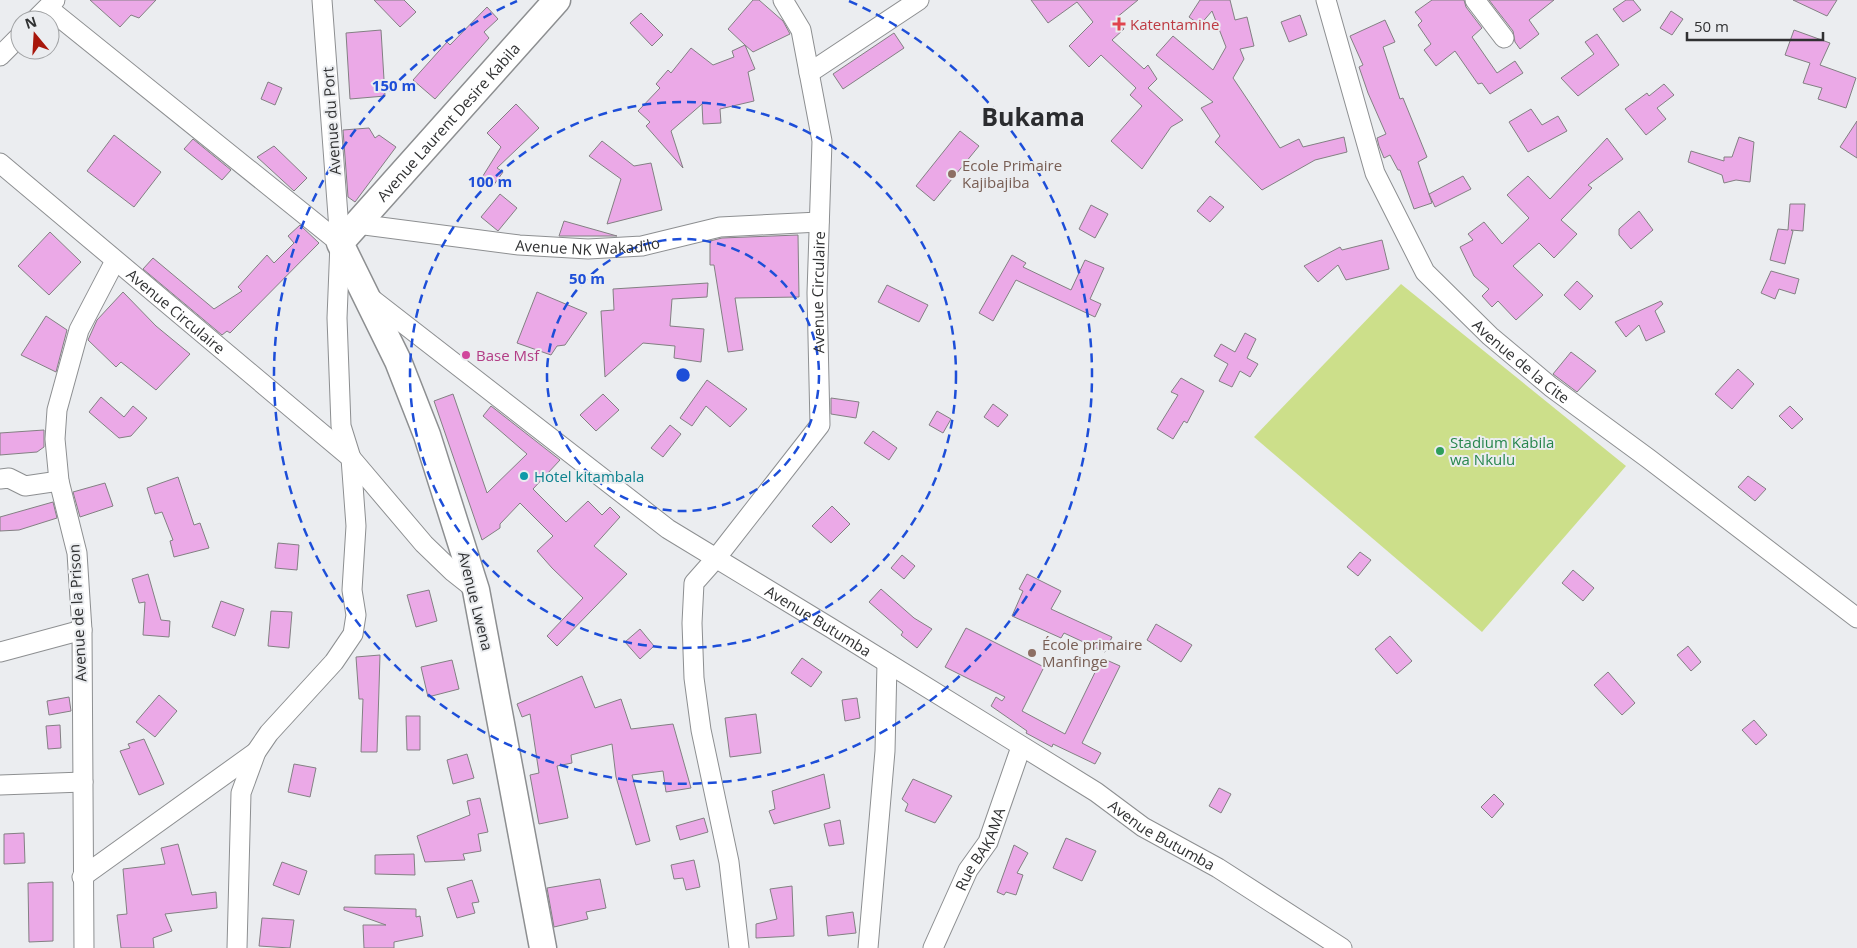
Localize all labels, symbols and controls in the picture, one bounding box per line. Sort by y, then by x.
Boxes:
north arrow [10,10,60,60]
scale bar [1687,10,1823,42]
text: N [22,11,39,33]
place label: Katentamine [1130,14,1219,34]
text: 50 m [1694,16,1729,36]
marker: Katentamine [1112,17,1126,31]
street label: Avenue Laurent Desire Kabila [372,38,524,205]
street label: Avenue du Port [317,66,345,176]
text: 150 m [372,75,416,95]
district label: Bukama [981,99,1085,133]
place label: Ecole Primaire Kajibajiba [962,155,1062,192]
marker: Ecole Primaire Kajibajiba [946,168,958,180]
text: 100 m [468,171,512,191]
street label: Avenue Circulaire [807,231,829,354]
street label: Avenue NK Wakadilo [515,232,662,259]
street label: Avenue Circulaire [123,264,229,358]
text: 50 m [569,268,605,288]
street label: Avenue de la Cite [1468,315,1574,407]
place label: Base Msf [476,345,540,365]
marker: Base Msf [460,349,472,361]
centre of rings [674,366,692,384]
place label: Stadium Kabila wa Nkulu [1450,432,1554,469]
marker: Stadium Kabila wa Nkulu [1434,445,1446,457]
place label: Hotel kitambala [534,466,644,486]
marker: Hotel kitambala [518,470,530,482]
street label: Avenue de la Prison [63,544,91,682]
street label: Avenue Lwena [454,549,498,653]
street label: Avenue Butumba [762,580,875,661]
place label: École primaire Manfinge [1042,634,1142,671]
marker: École primaire Manfinge [1026,647,1038,659]
street label: Avenue Butumba [1105,795,1219,874]
street label: Rue BAKAMA [950,804,1009,894]

